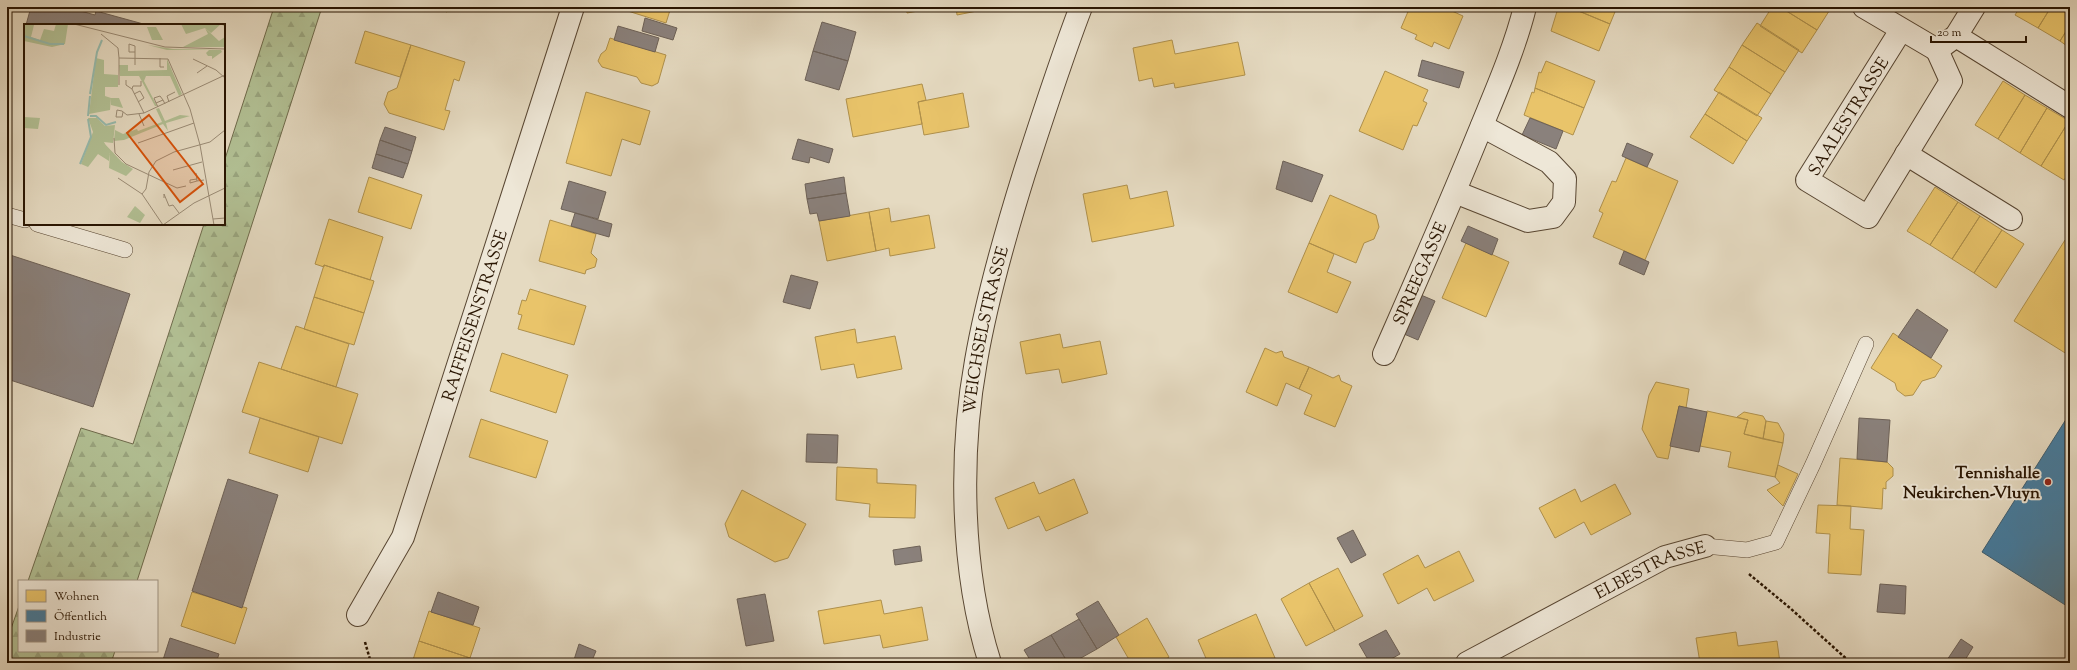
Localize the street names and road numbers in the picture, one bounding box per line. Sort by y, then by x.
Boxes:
street label: SAALESTRASSE [1803,53,1896,181]
street label: SPREEGASSE [1388,219,1454,330]
street label: RAIFFEISENSTRASSE [437,227,515,405]
street label: WEICHSELSTRASSE [959,244,1016,415]
street label: ELBESTRASSE [1591,536,1709,606]

